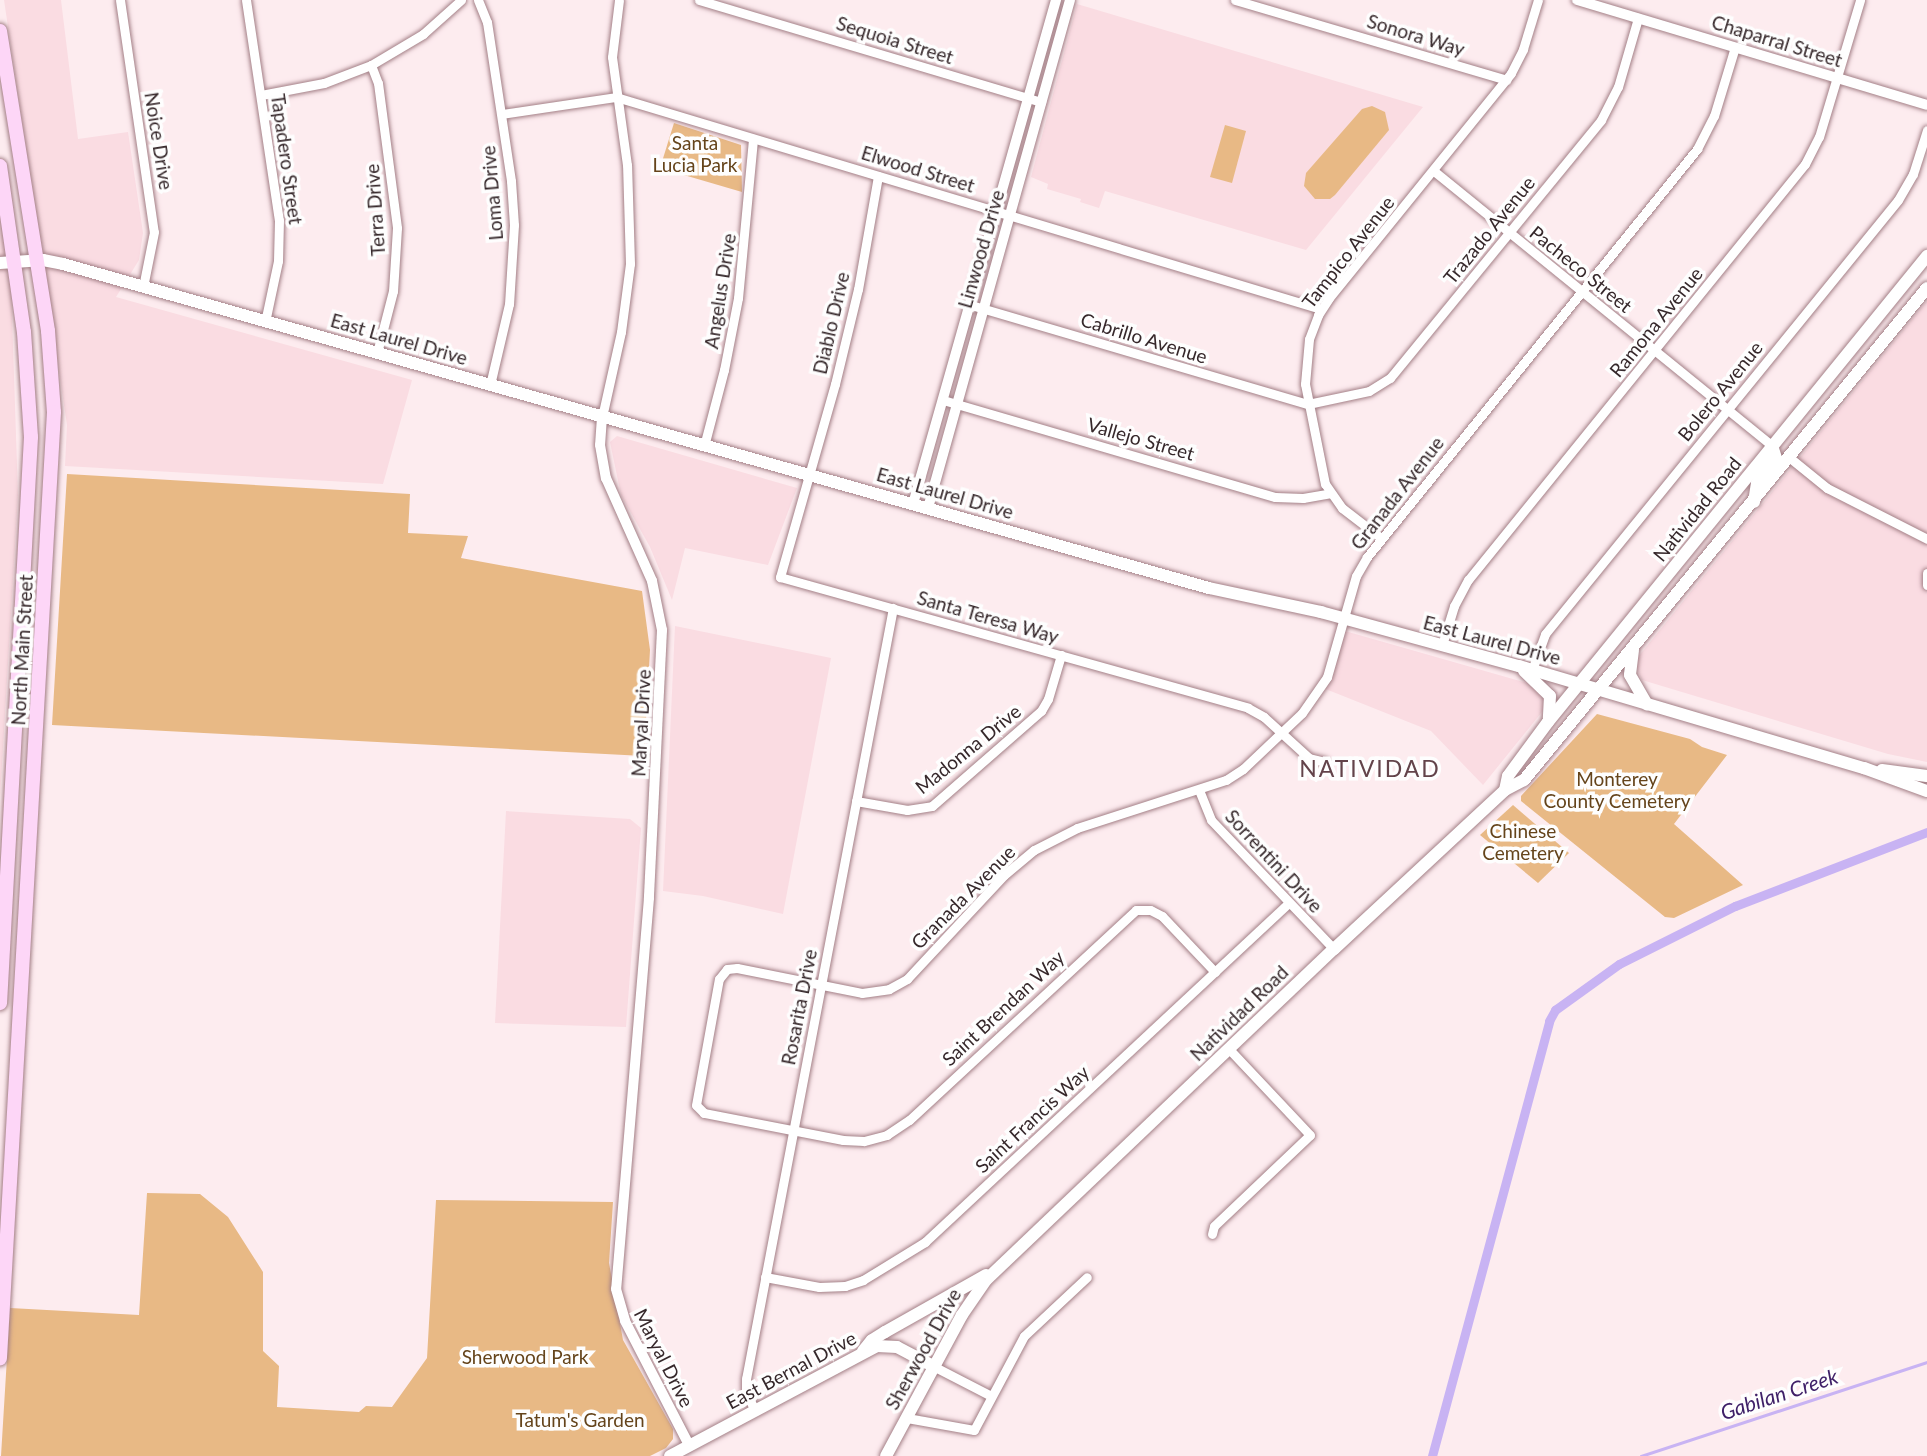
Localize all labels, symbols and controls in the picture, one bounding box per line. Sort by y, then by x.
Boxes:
street label: Sonora Way [1364,9,1468,61]
street label: Chaparral Street [1709,10,1845,72]
street label: Sequoia Street [834,11,956,69]
street label: Noice Drive [140,91,178,191]
street label: Tapadero Street [267,92,307,226]
park label: Santa Lucia Park [653,132,737,176]
street label: Elwood Street [859,141,977,197]
street label: Loma Drive [477,145,507,241]
street label: Terra Drive [360,163,390,257]
street label: Trazado Avenue [1438,171,1540,289]
street label: Linwood Drive [953,187,1009,311]
street label: Tampico Avenue [1297,191,1399,313]
street label: Pacheco Street [1525,221,1637,317]
street label: Angelus Drive [700,232,740,350]
street label: Ramona Avenue [1605,262,1707,382]
street label: Diablo Drive [808,270,854,376]
street label: Cabrillo Avenue [1078,308,1210,368]
street label: East Laurel Drive [328,309,470,369]
street label: Bolero Avenue [1673,336,1767,446]
street label: Vallejo Street [1085,413,1197,465]
street label: Granada Avenue [1346,432,1448,554]
street label: Natividad Road [1648,452,1746,566]
street label: East Laurel Drive [874,463,1016,523]
street label: North Main Street [7,574,37,726]
street label: Santa Teresa Way [914,586,1062,648]
street label: East Laurel Drive [1421,611,1563,669]
street label: Maryal Drive [627,669,655,777]
street label: Madonna Drive [911,700,1025,798]
district label: NATIVIDAD [1300,754,1440,782]
park label: Monterey County Cemetery [1543,768,1691,812]
street label: Sorrentini Drive [1221,805,1327,917]
park label: Chinese Cemetery [1482,820,1564,864]
street label: Granada Avenue [906,840,1020,954]
street label: Saint Brendan Way [937,946,1069,1070]
street label: Rosarita Drive [777,947,821,1067]
street label: Natividad Road [1185,961,1293,1065]
street label: Saint Francis Way [970,1060,1094,1178]
street label: Sherwood Drive [880,1285,966,1413]
street label: Maryal Drive [629,1305,699,1411]
street label: East Bernal Drive [722,1326,860,1414]
park label: Sherwood Park [462,1346,588,1368]
water label: Gabilan Creek [1717,1363,1841,1425]
park label: Tatum's Garden [515,1409,645,1431]

